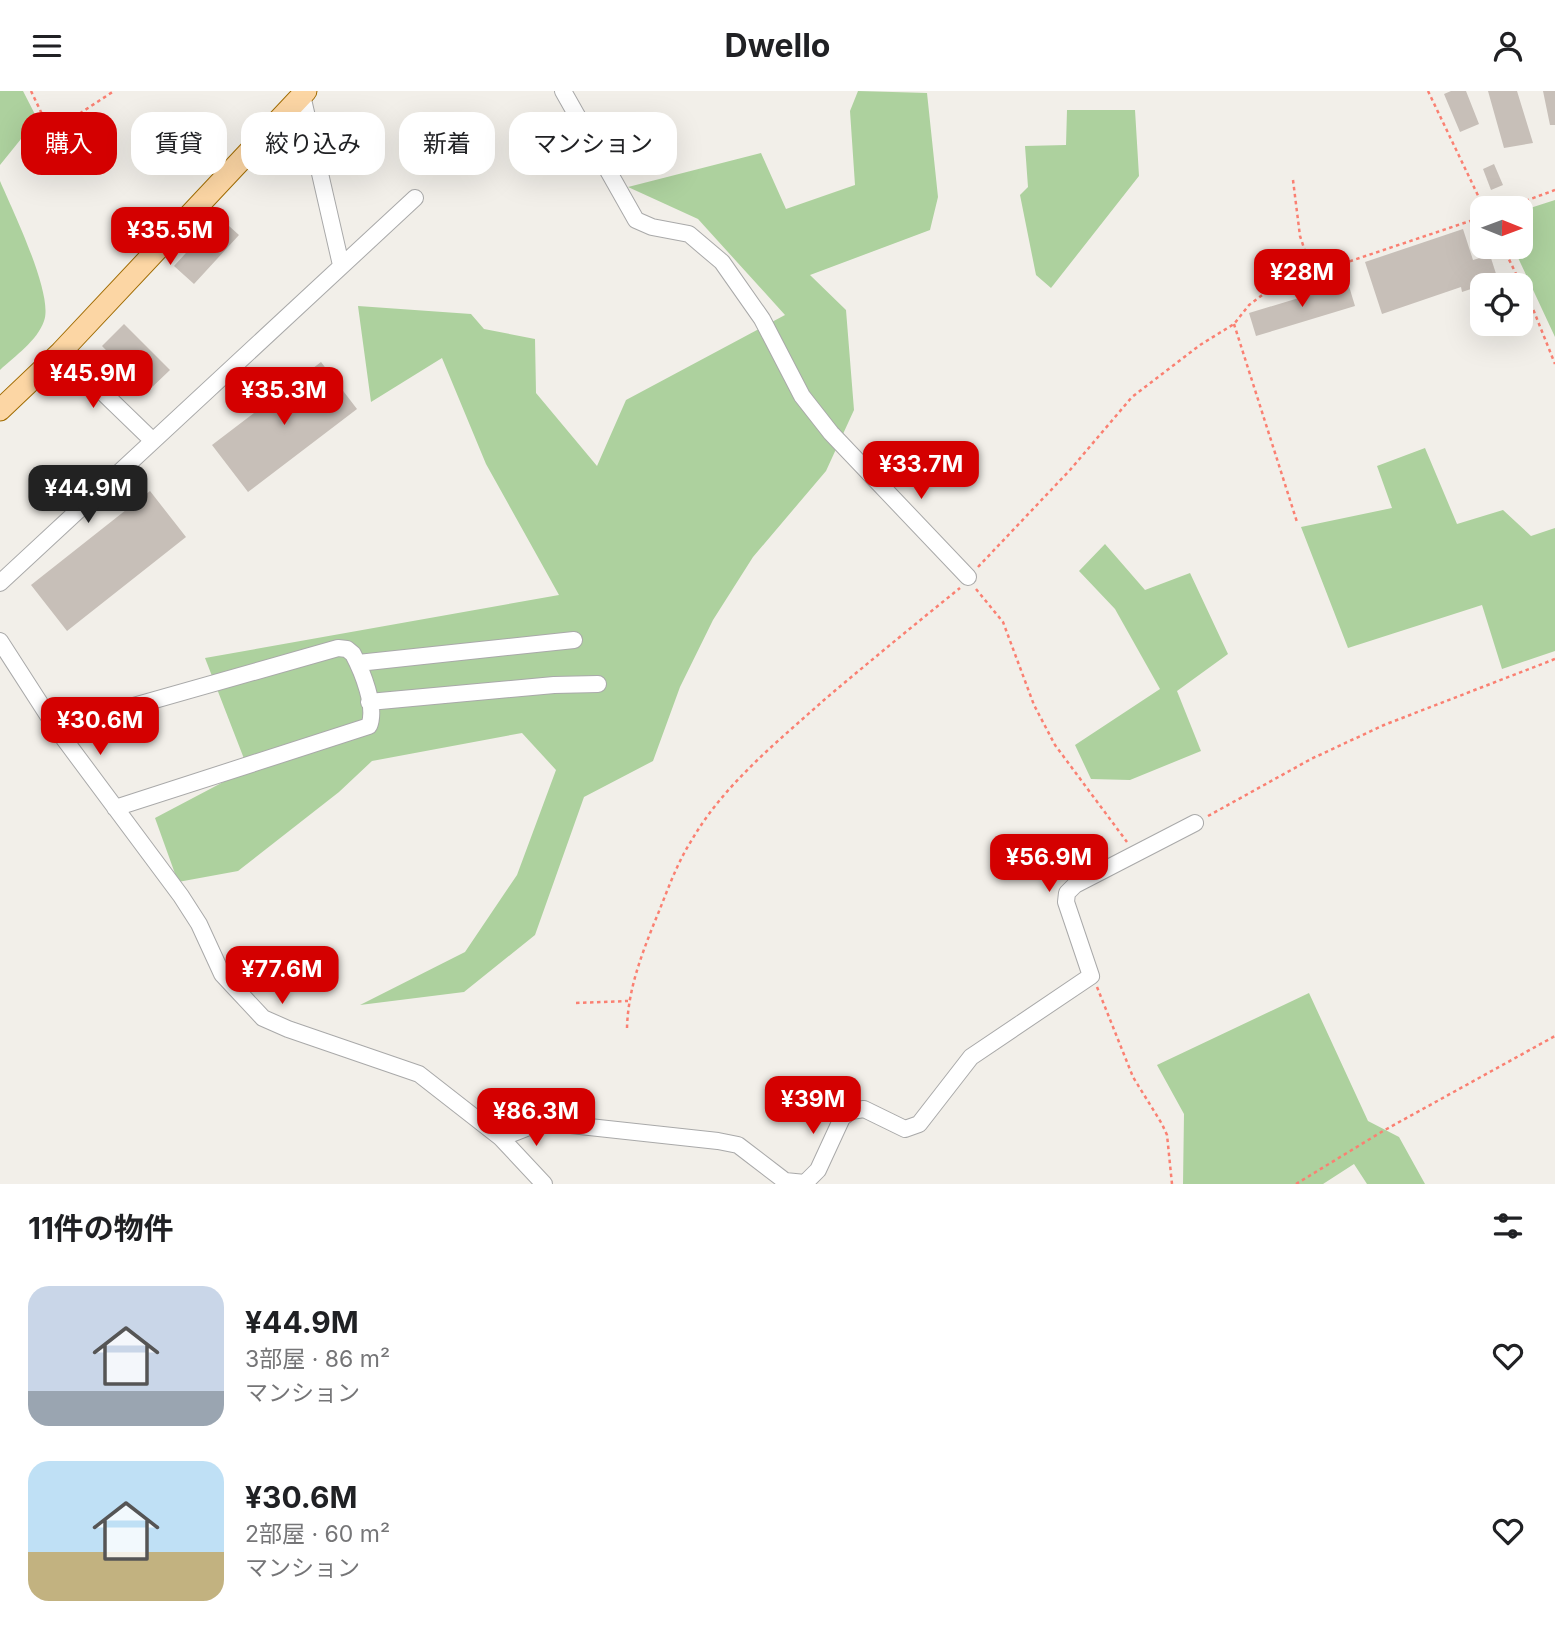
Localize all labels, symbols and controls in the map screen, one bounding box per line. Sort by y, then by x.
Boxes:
text: Dwello [725,26,830,65]
icon: menu [28,27,66,65]
icon: person [1489,27,1527,65]
chip: 購入 [21,112,117,175]
chip: 賃貸 [131,112,227,175]
chip: 絞り込み [241,112,385,175]
chip: 新着 [399,112,495,175]
chip: マンション [509,112,677,175]
north arrow [1470,196,1533,259]
map controls [1470,196,1533,336]
pin: ¥35.5M [113,207,227,267]
text: ¥35.5M [127,216,213,244]
pin: ¥28M [1261,249,1343,309]
text: ¥28M [1270,258,1334,286]
button: locate [1470,273,1533,336]
pin: ¥45.9M [36,351,150,410]
text: ¥45.9M [50,359,136,387]
pin: ¥35.3M [227,367,341,427]
text: ¥35.3M [241,376,327,404]
pin: ¥33.7M [864,441,978,501]
text: ¥33.7M [879,450,963,478]
pin: ¥44.9M [31,465,145,525]
text: ¥44.9M [44,474,132,502]
pin: ¥30.6M [43,697,157,757]
text: ¥30.6M [57,706,143,734]
pin: ¥56.9M [992,835,1106,894]
text: ¥56.9M [1006,843,1092,871]
pin: ¥77.6M [225,947,339,1006]
text: ¥77.6M [242,955,322,983]
pin: ¥39M [772,1077,854,1136]
text: ¥39M [781,1085,845,1113]
pin: ¥86.3M [479,1089,593,1148]
text: ¥86.3M [493,1097,579,1125]
icon: filters [1489,1207,1527,1245]
text: 11件の物件 [28,1210,174,1246]
text: ¥44.9M [245,1304,359,1340]
icon: home [84,1314,168,1398]
icon: heart [1489,1337,1527,1375]
text: 3部屋 · 86 m² [245,1345,390,1373]
text: マンション [245,1379,360,1407]
text: ¥30.6M [245,1479,357,1515]
icon: home [84,1489,168,1573]
icon: heart [1489,1512,1527,1550]
text: 2部屋 · 60 m² [245,1520,390,1548]
text: マンション [245,1554,360,1582]

